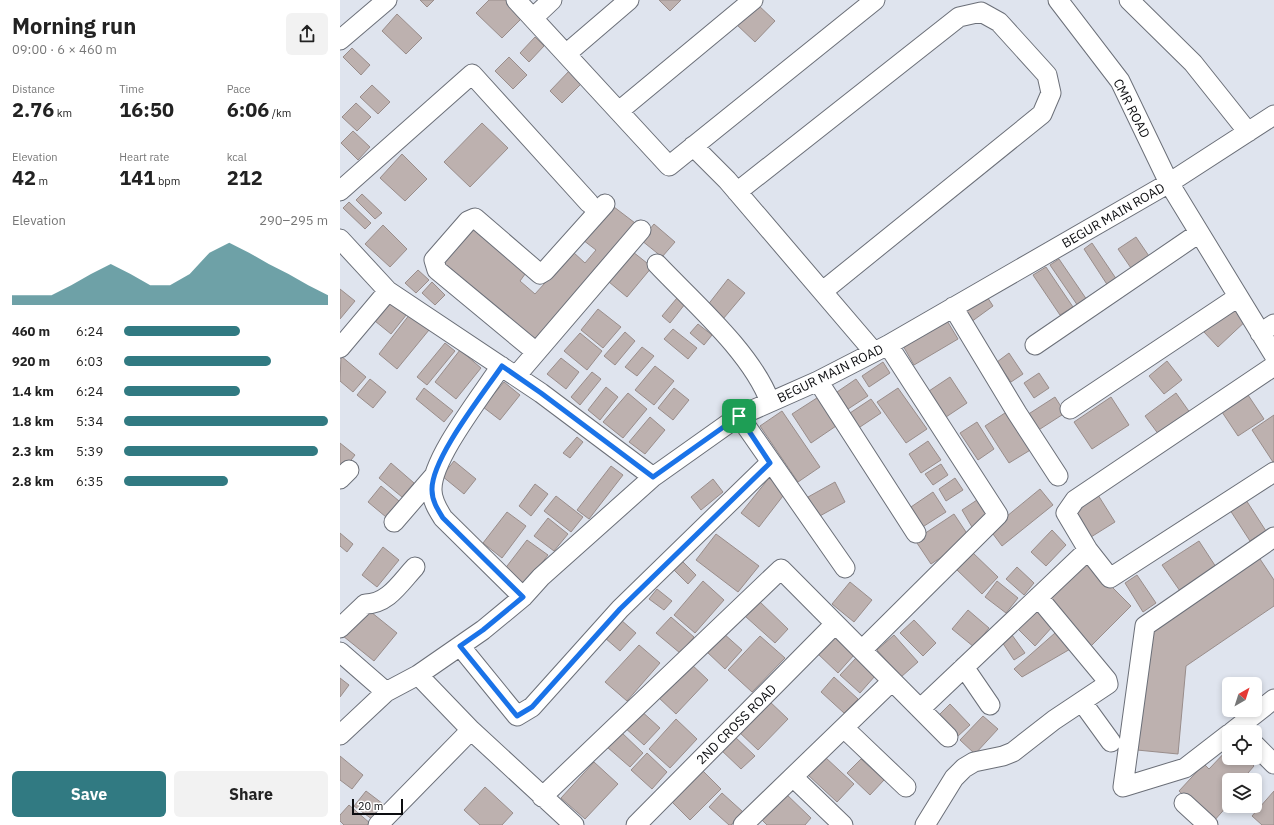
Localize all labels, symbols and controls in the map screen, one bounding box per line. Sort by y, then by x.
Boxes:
text: Morning run [12,11,136,40]
button: share [286,13,328,55]
text: 09:00 · 6 × 460 m [12,41,117,58]
street label: CMR ROAD [1109,76,1154,141]
text: Distance [12,82,55,96]
text: Time [119,82,144,96]
text: Pace [227,82,251,96]
text: 2.76 [12,96,54,123]
text: 16:50 [119,96,174,123]
text: 6:06 [227,96,269,123]
text: km [54,106,72,120]
text: /km [269,106,291,120]
text: Elevation [12,150,58,164]
text: Heart rate [119,150,169,164]
text: kcal [227,150,247,164]
text: 42 [12,164,36,191]
text: 141 [119,164,155,191]
text: 212 [227,164,263,191]
text: m [36,174,48,188]
text: bpm [155,174,180,188]
street label: BEGUR MAIN ROAD [1059,179,1168,252]
text: Elevation [12,212,66,229]
text: 290–295 m [259,212,328,229]
text: 460 m [12,323,50,340]
text: 6:24 [76,323,103,340]
street label: BEGUR MAIN ROAD [774,340,886,406]
text: 920 m [12,353,50,370]
text: 6:03 [76,353,103,370]
text: 1.4 km [12,383,54,400]
text: 6:24 [76,383,103,400]
pin [722,399,756,433]
icon: arrive [728,405,750,427]
text: 1.8 km [12,413,54,430]
text: 5:34 [76,413,103,430]
text: 2.3 km [12,443,54,460]
text: 5:39 [76,443,103,460]
text: 2.8 km [12,473,54,490]
text: 6:35 [76,473,103,490]
north arrow [1222,677,1262,717]
map controls [1222,677,1262,813]
street label: 2ND CROSS ROAD [693,681,780,768]
button: locate [1222,725,1262,765]
button: Save [12,771,166,817]
button: Share [174,771,328,817]
button: layers [1222,773,1262,813]
scale bar [352,797,403,816]
text: 20 m [358,799,383,813]

